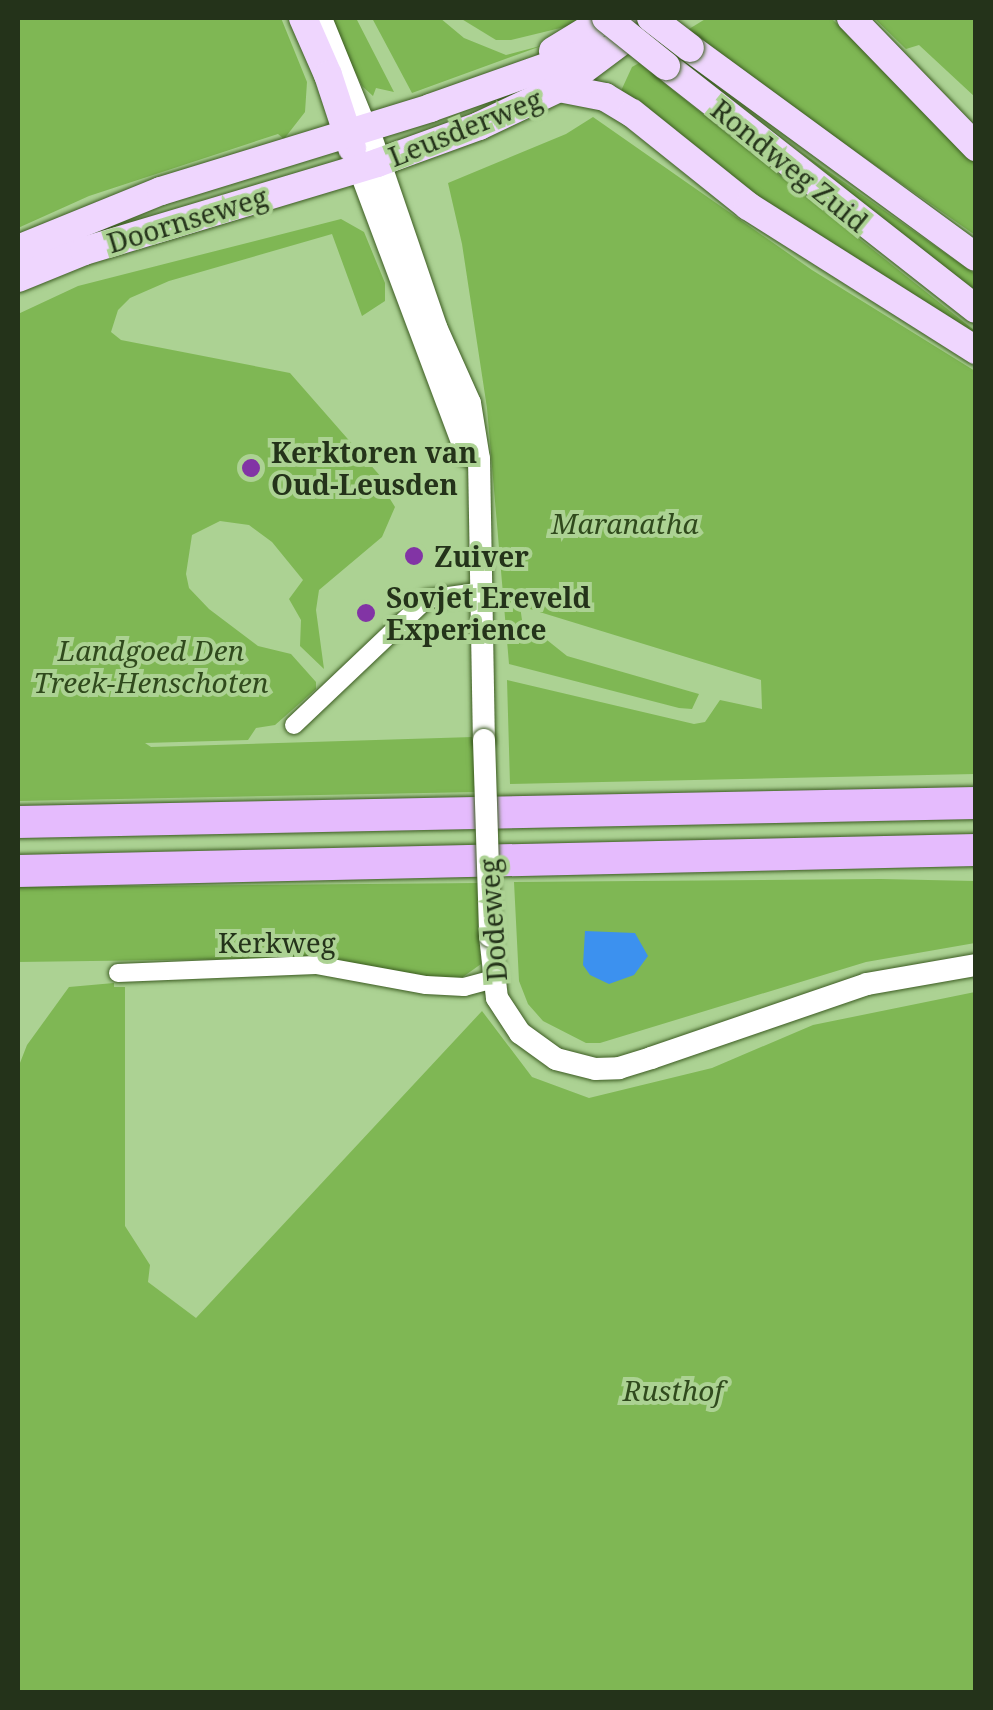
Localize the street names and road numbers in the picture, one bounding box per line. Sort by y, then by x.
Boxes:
street label: Leusderweg [383,81,547,173]
street label: Rondweg Zuid [705,92,875,238]
street label: Doornseweg [103,179,271,259]
street label: Dodeweg [471,858,513,982]
street label: Kerkweg [218,925,336,959]

